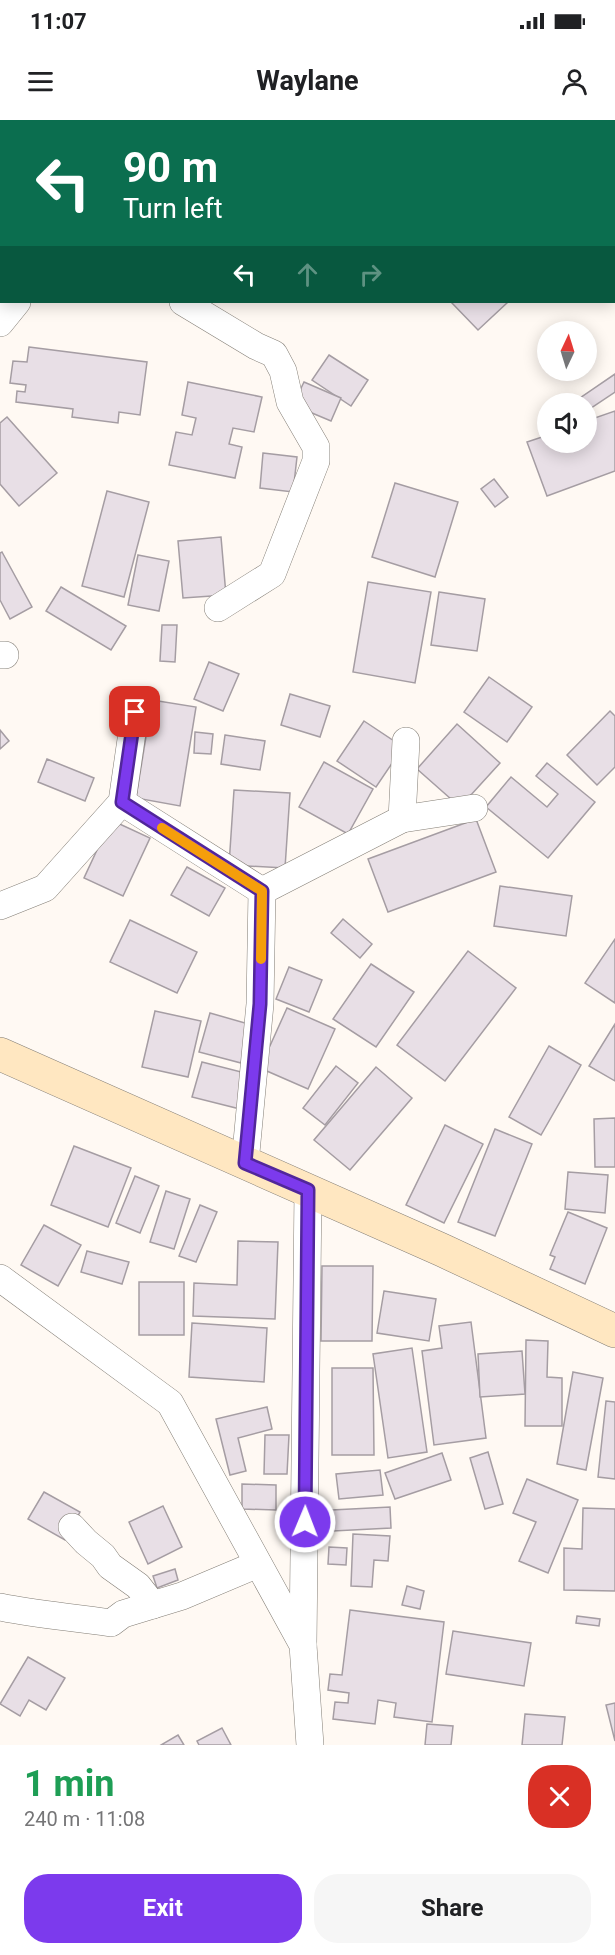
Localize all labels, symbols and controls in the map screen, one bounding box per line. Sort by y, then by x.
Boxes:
text: 11:07 [30,9,87,34]
icon: menu [24,65,57,98]
text: Waylane [256,65,359,97]
icon: person [558,65,591,98]
text: 90 m [123,143,218,192]
icon: left [24,144,102,222]
text: Turn left [123,193,223,225]
icon: left [228,258,261,291]
icon: ahead [291,258,324,291]
icon: right [354,258,387,291]
north arrow [537,321,597,381]
map controls [537,321,597,453]
button: sound [537,393,597,453]
pin [109,686,160,737]
icon: arrive [118,695,151,728]
position arrow [273,1490,337,1554]
text: 1 min [24,1763,115,1805]
button: close [528,1765,591,1828]
text: 240 m · 11:08 [24,1807,145,1831]
button: Exit [24,1874,302,1943]
button: Share [314,1874,591,1943]

